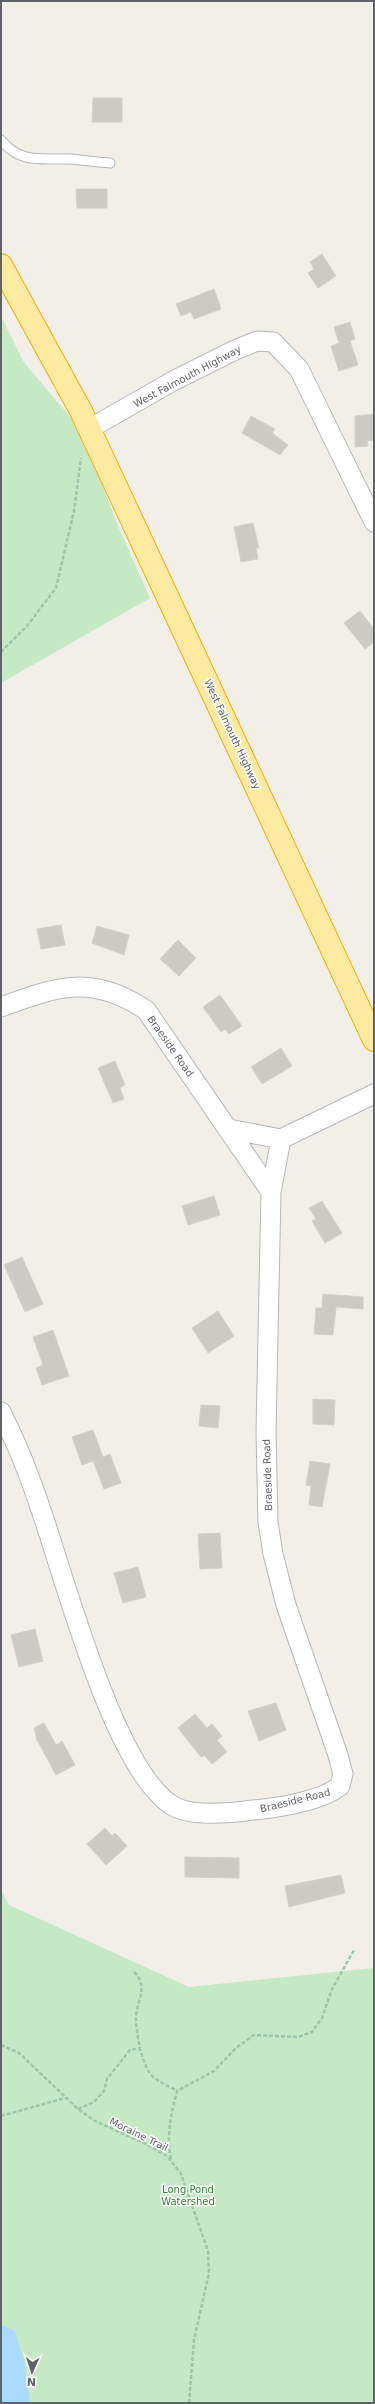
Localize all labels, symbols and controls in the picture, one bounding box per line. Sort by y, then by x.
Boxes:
street label: West Falmouth Highway [132,343,243,410]
street label: West Falmouth Highway [202,677,263,791]
street label: Braeside Road [145,1014,196,1079]
street label: Braeside Road [261,1439,274,1511]
street label: Braeside Road [259,1786,331,1815]
street label: Moraine Trail [108,2116,170,2153]
park label: Long Pond Watershed [161,2184,215,2207]
north arrow [12,2352,52,2392]
text: N [27,2375,36,2388]

